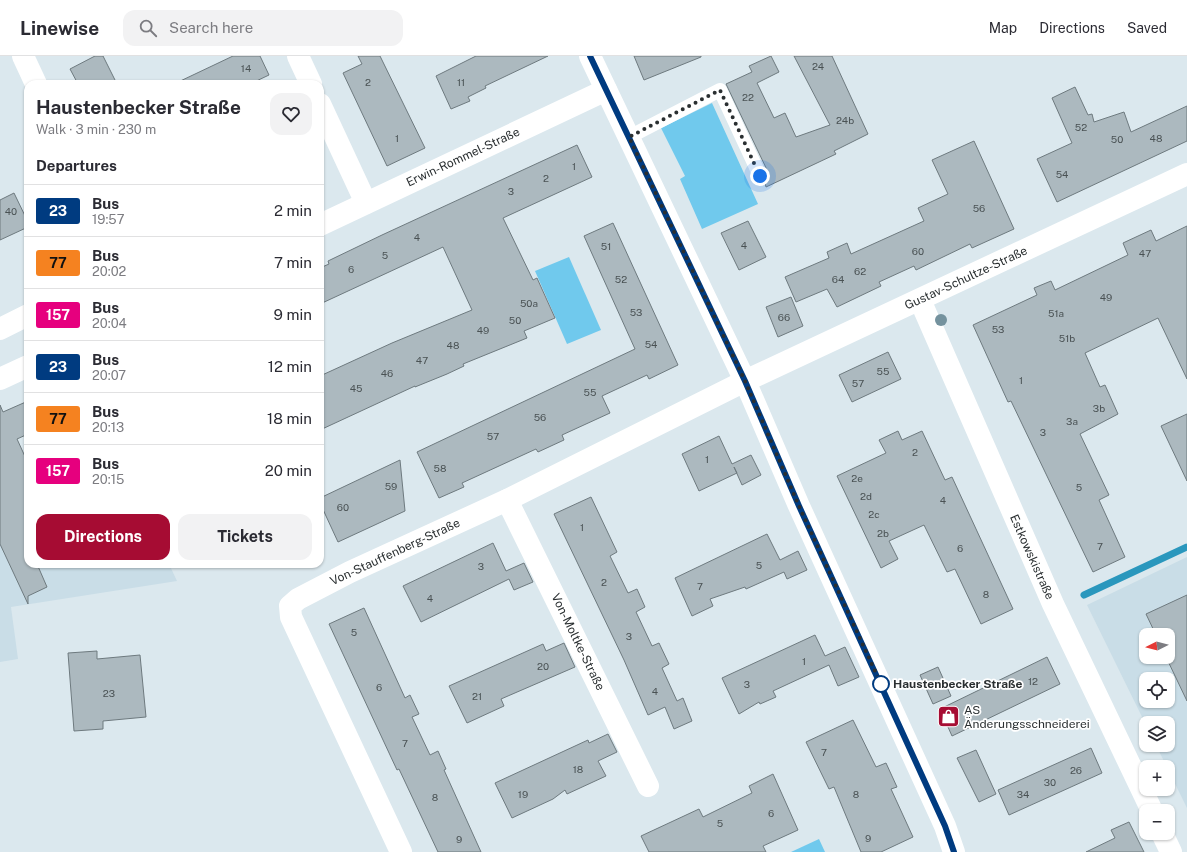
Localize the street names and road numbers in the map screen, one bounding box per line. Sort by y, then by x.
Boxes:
street label: Erwin-Rommel-Straße [404,124,522,189]
street label: Gustav-Schultze-Straße [902,243,1030,313]
street label: Estkowskistraße [1007,512,1057,602]
street label: Von-Stauffenberg-Straße [328,516,462,588]
street label: Von-Moltke-Straße [548,591,608,693]

